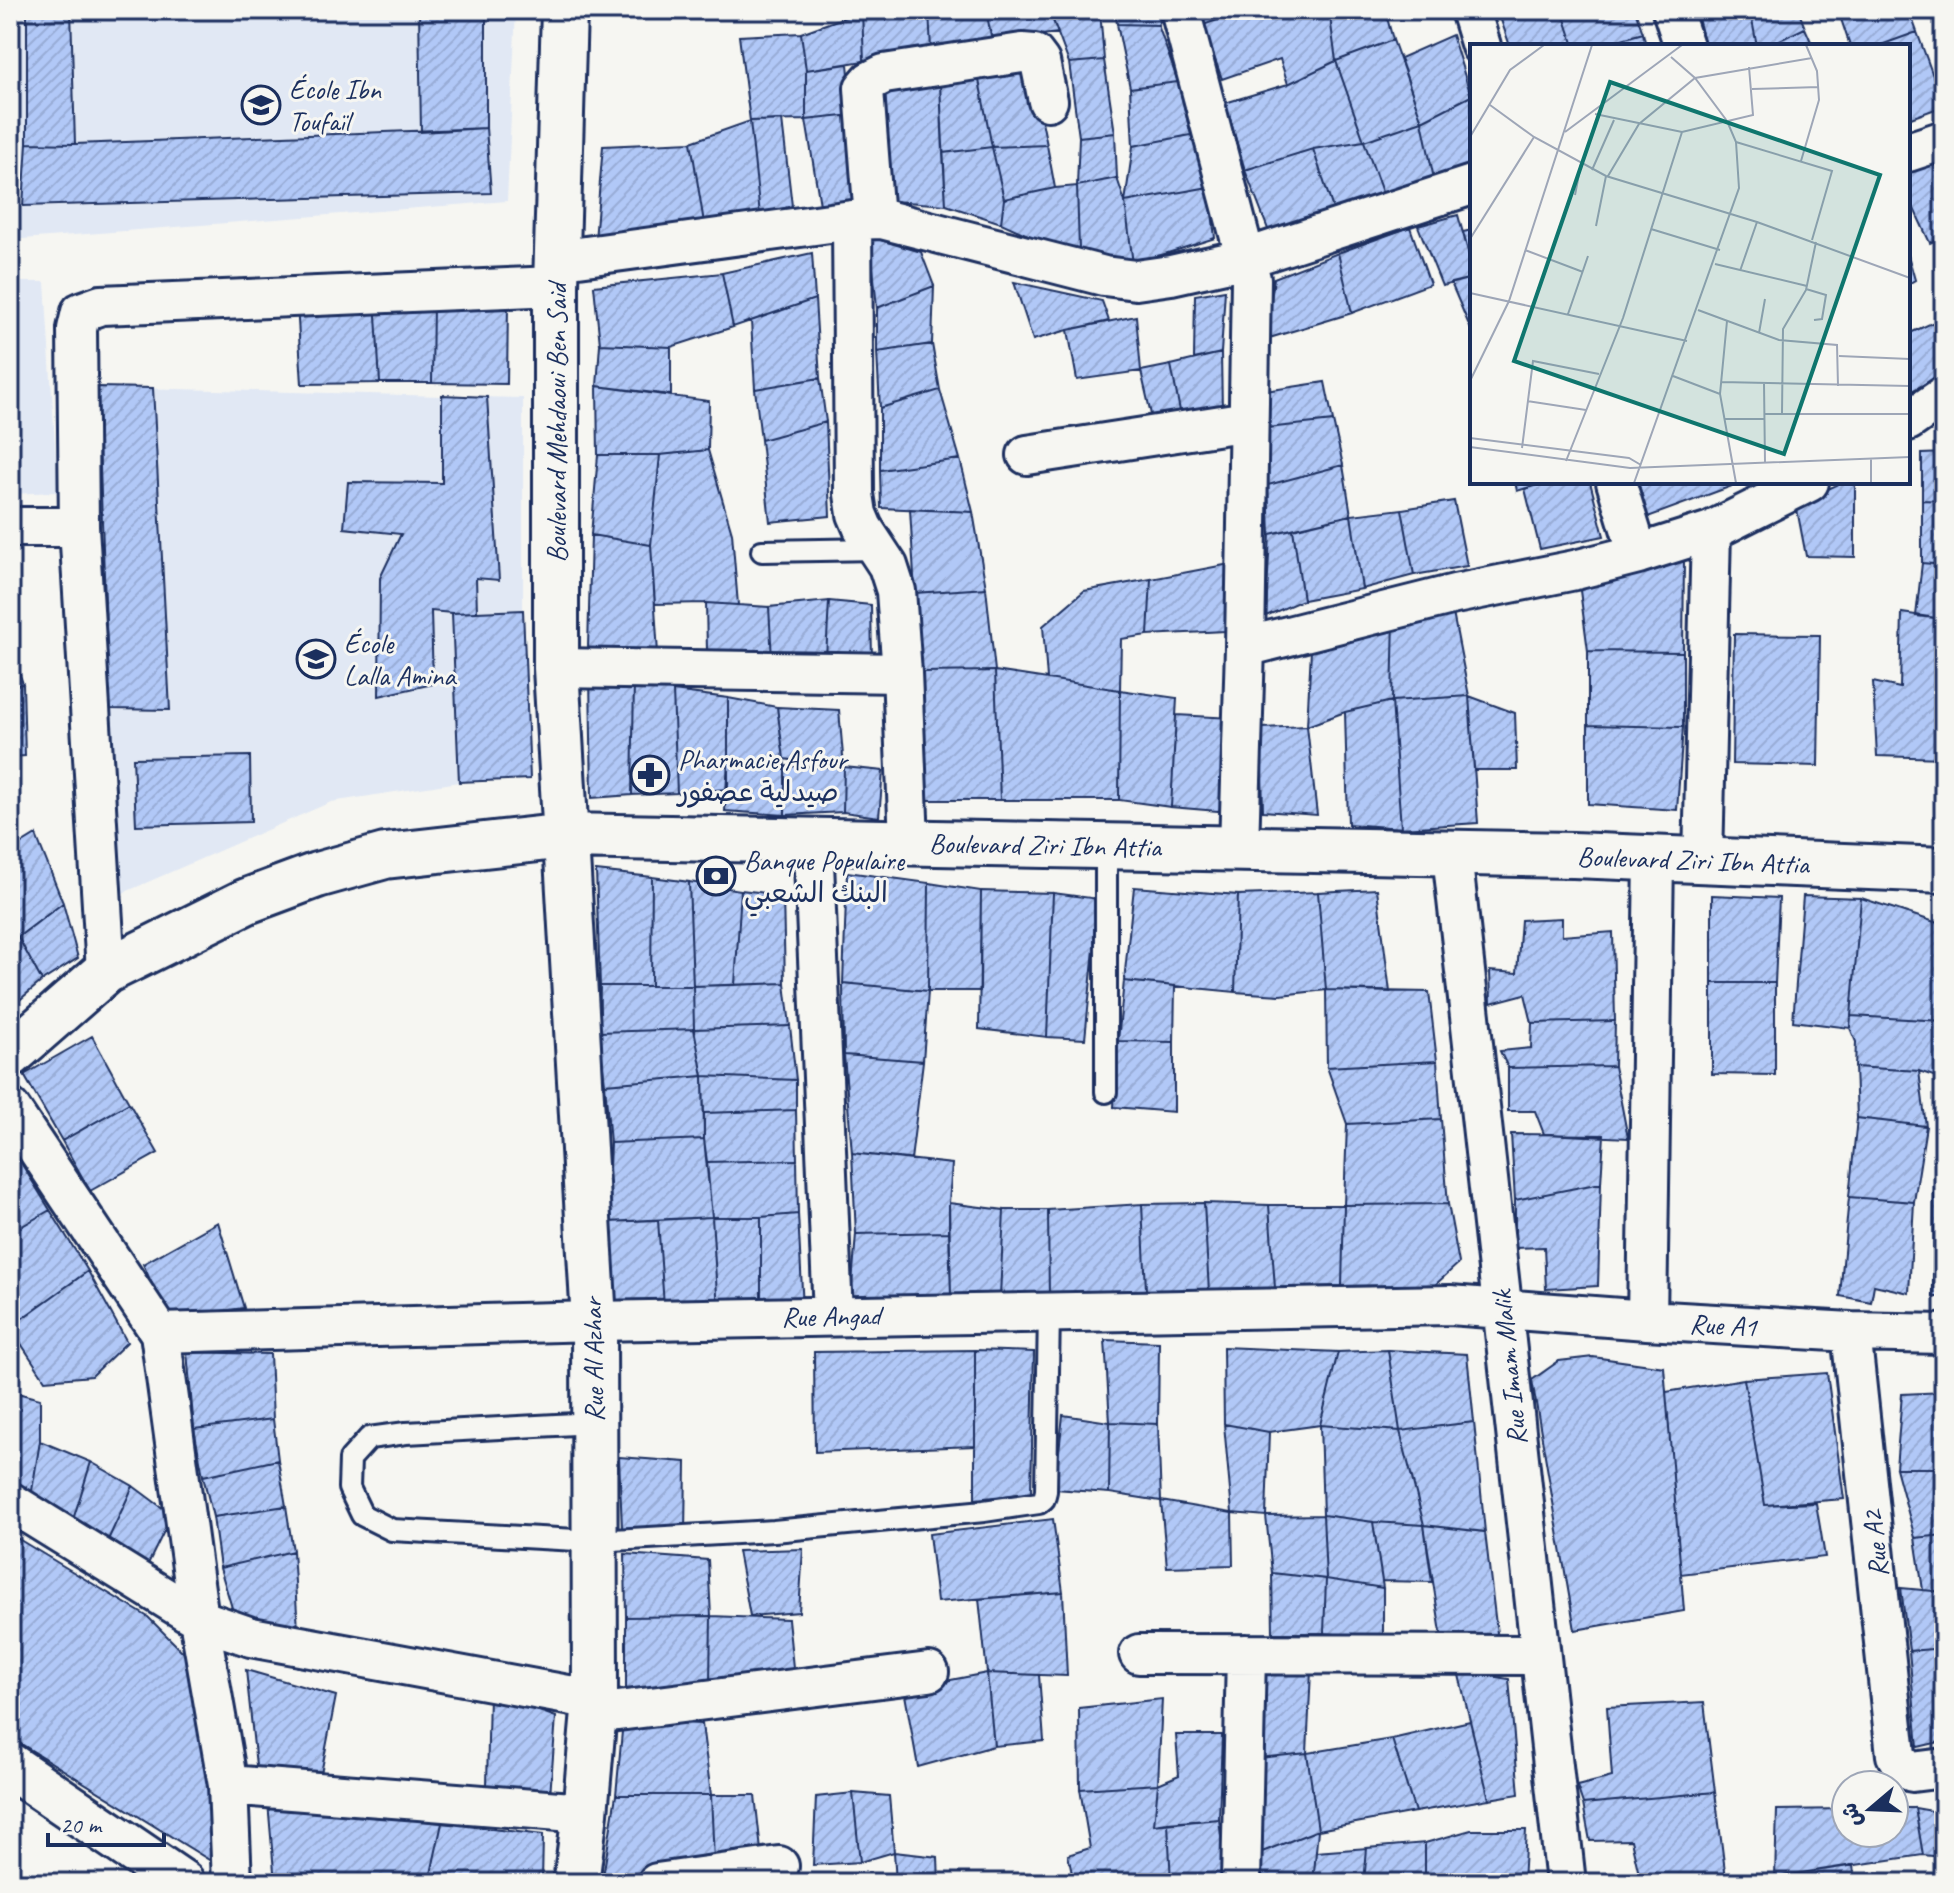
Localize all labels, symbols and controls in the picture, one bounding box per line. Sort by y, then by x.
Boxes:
inset map [1470,44,1910,484]
place label: École Ibn Toufaïl [289,72,382,139]
school or university icon: École Ibn Toufaïl [240,84,282,126]
street label: Boulevard Mehdaoui Ben Said [539,280,574,562]
place label: École Lalla Amina [344,626,457,693]
school or university icon: École Lalla Amina [295,638,337,680]
place label: Pharmacie Asfour صيدلية عصفور [676,742,850,809]
pharmacy icon: Pharmacie Asfour صيدلية عصفور [629,754,671,796]
street label: Boulevard Ziri Ibn Attia [929,825,1163,865]
street label: Boulevard Ziri Ibn Attia [1577,838,1811,882]
place label: Banque Populaire البنك الشعبي [744,843,906,917]
bank icon: Banque Populaire البنك الشعبي [695,855,737,897]
street label: Rue Imam Malik [1483,1286,1535,1447]
street label: Rue Al Azhar [574,1295,612,1422]
street label: Rue Angad [781,1298,885,1334]
street label: Rue A1 [1689,1306,1759,1344]
street label: Rue A2 [1854,1506,1896,1579]
north arrow [1830,1769,1910,1849]
scale bar [48,1797,164,1847]
text: ش [1835,1799,1869,1831]
text: 20 m [60,1810,103,1840]

